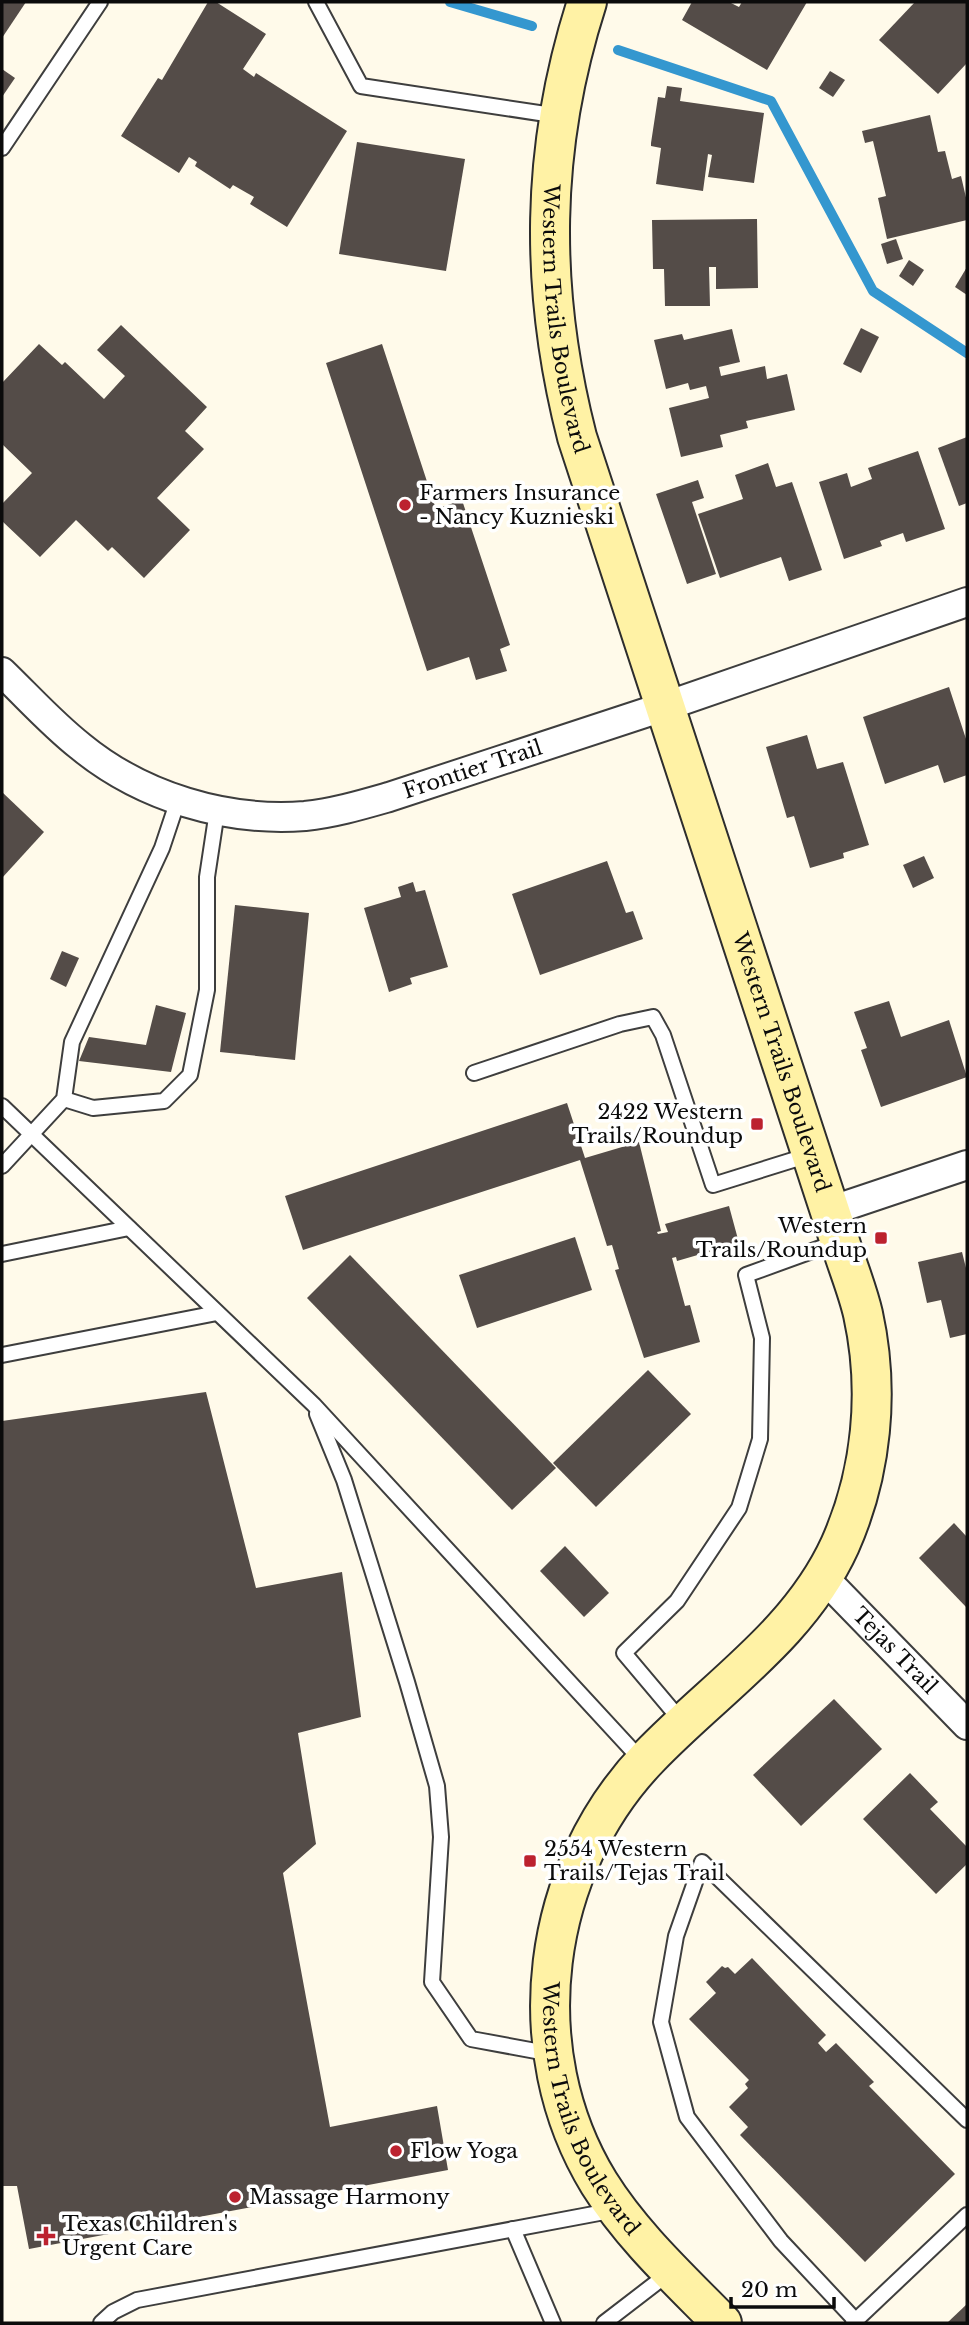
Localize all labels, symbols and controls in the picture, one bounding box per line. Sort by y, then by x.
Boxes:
street label: Western Trails Boulevard [537,182,595,457]
place label: Farmers Insurance - Nancy Kuznieski [419,480,620,530]
marker: Farmers Insurance - Nancy Kuznieski [397,497,413,513]
street label: Frontier Trail [400,735,546,805]
street label: Western Trails Boulevard [726,928,836,1196]
place label: 2422 Western Trails/Roundup [572,1099,743,1149]
marker: 2422 Western Trails/Roundup [749,1116,765,1132]
place label: Western Trails/Roundup [696,1213,867,1263]
marker: Western Trails/Roundup [873,1230,889,1246]
street label: Tejas Trail [847,1602,943,1700]
place label: 2554 Western Trails/Tejas Trail [544,1836,725,1886]
marker: 2554 Western Trails/Tejas Trail [522,1853,538,1869]
street label: Western Trails Boulevard [537,1980,646,2241]
place label: Flow Yoga [410,2138,518,2164]
marker: Flow Yoga [388,2143,404,2159]
place label: Massage Harmony [249,2184,450,2210]
marker: Massage Harmony [227,2189,243,2205]
place label: Texas Children's Urgent Care [62,2211,238,2261]
marker: Texas Children's Urgent Care [36,2226,56,2246]
scale bar [731,2266,834,2310]
text: 20 m [741,2277,798,2303]

